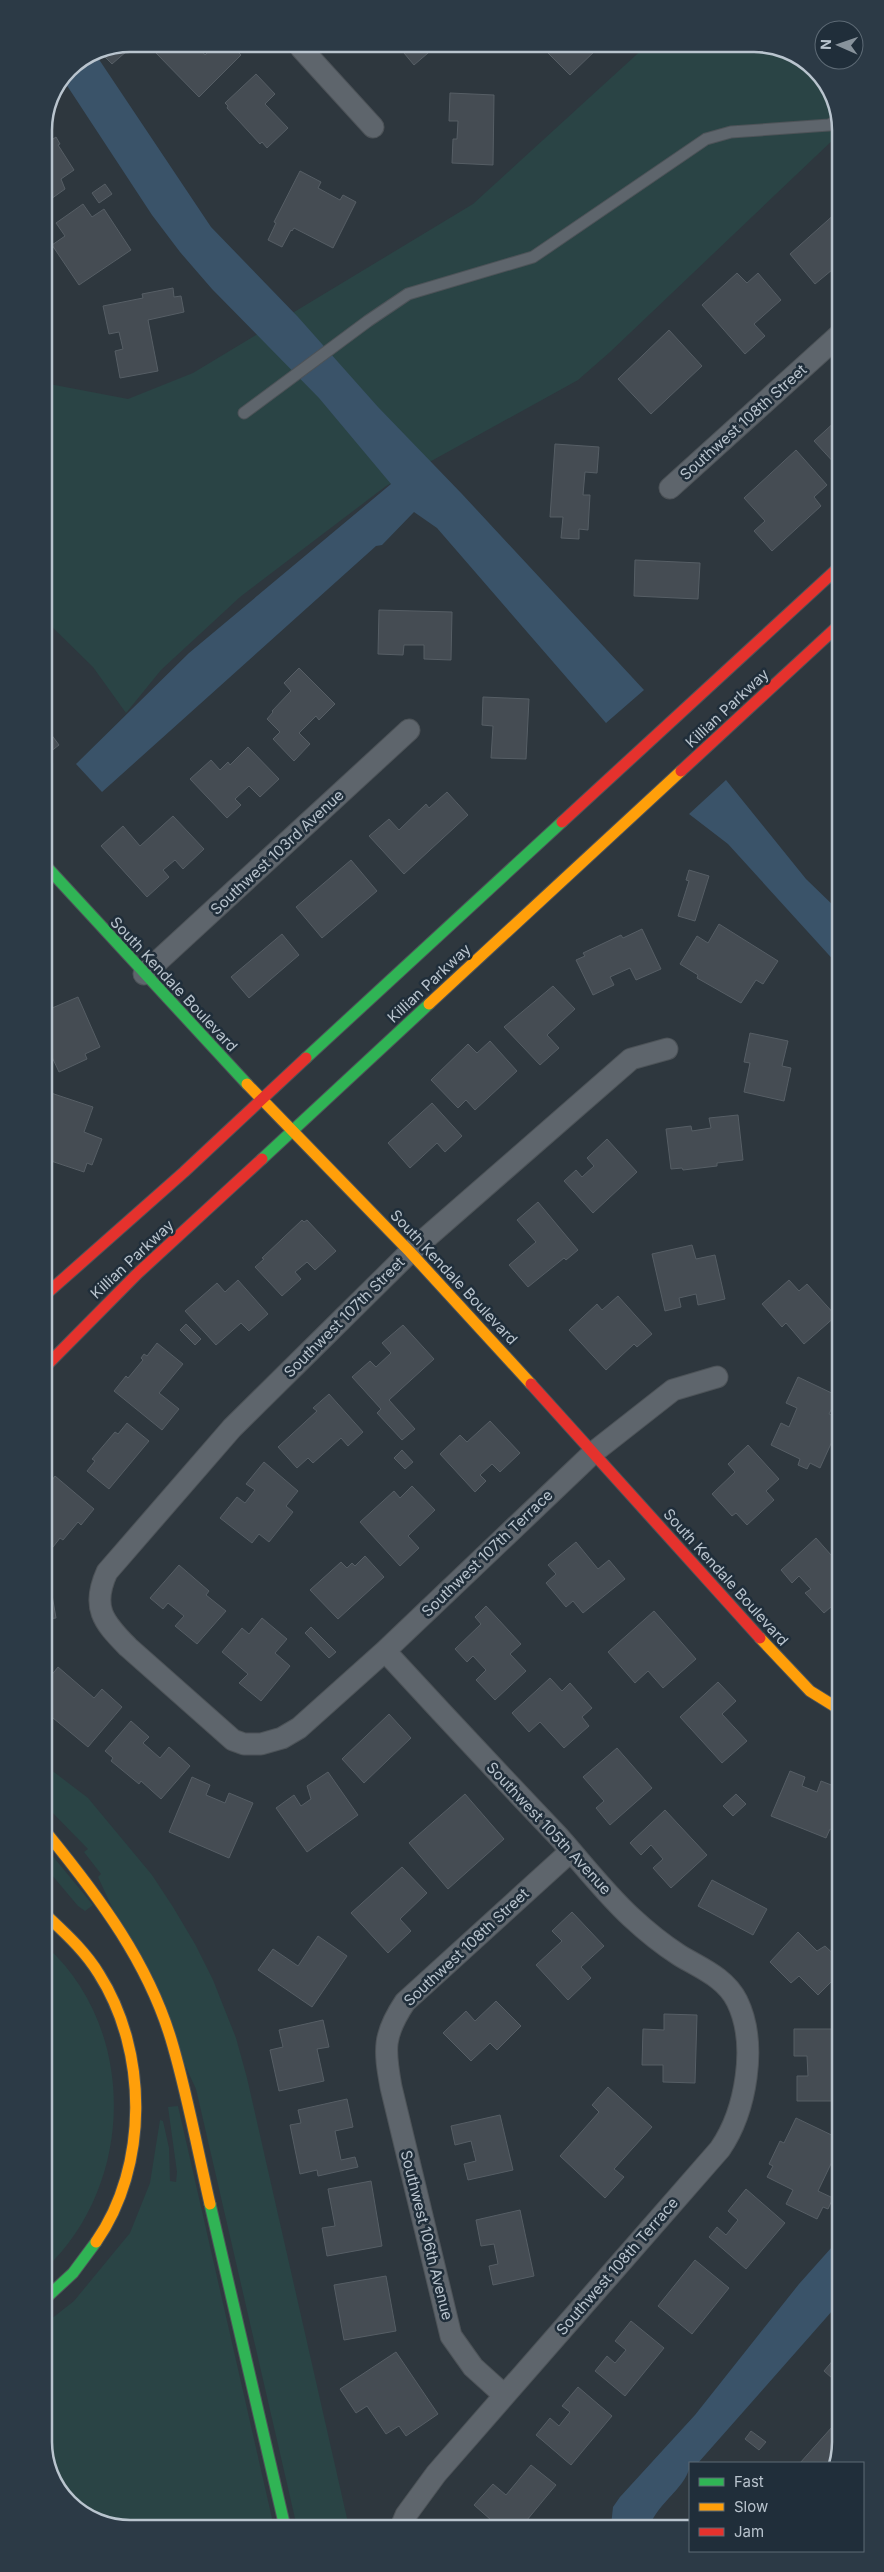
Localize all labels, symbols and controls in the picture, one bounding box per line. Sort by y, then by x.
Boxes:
north arrow [814,20,864,70]
text: N [817,39,834,50]
street label: Southwest 108th Street [676,360,810,484]
street label: Killian Parkway [681,664,773,752]
street label: Southwest 103rd Avenue [206,785,348,919]
street label: South Kendale Boulevard [106,912,242,1056]
street label: Killian Parkway [383,939,475,1027]
street label: South Kendale Boulevard [386,1205,522,1349]
street label: Killian Parkway [86,1215,178,1303]
street label: Southwest 107th Street [280,1253,408,1381]
street label: Southwest 107th Terrace [417,1485,557,1621]
street label: South Kendale Boulevard [659,1505,793,1649]
street label: Southwest 105th Avenue [483,1758,615,1898]
street label: Southwest 108th Street [399,1884,533,2010]
street label: Southwest 106th Avenue [397,2148,457,2322]
street label: Southwest 108th Terrace [552,2193,682,2339]
legend [689,2462,864,2552]
text: Fast [734,2472,764,2491]
text: Slow [734,2497,768,2516]
text: Jam [734,2522,764,2541]

